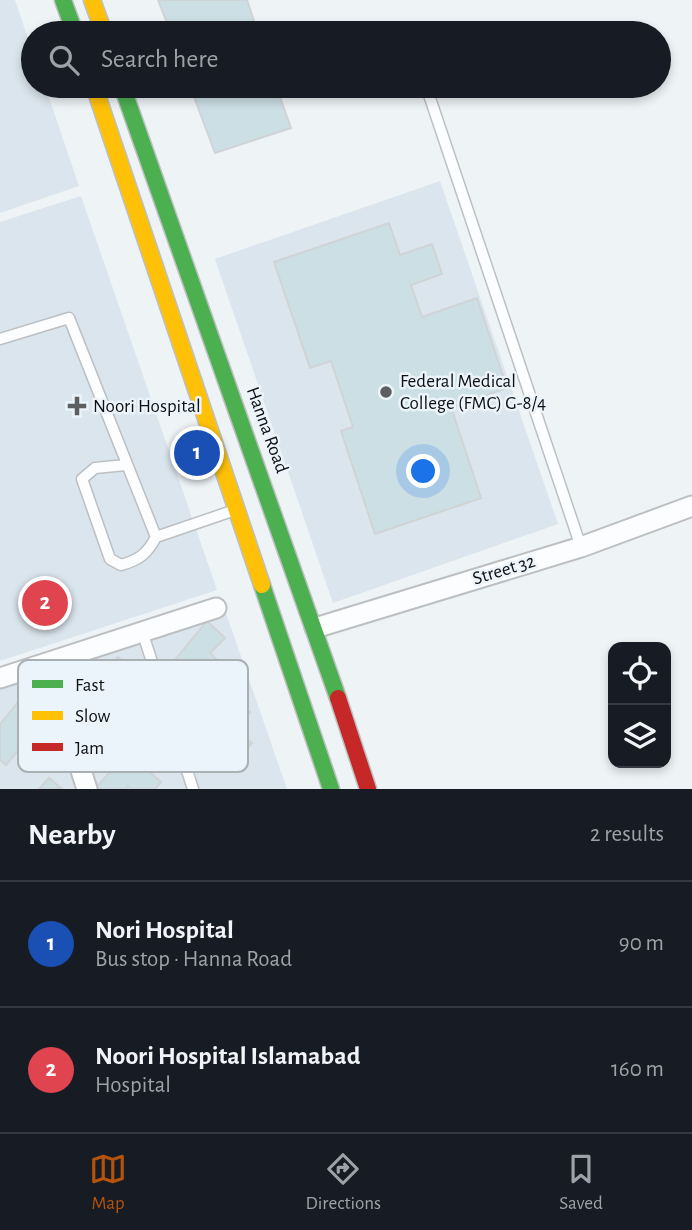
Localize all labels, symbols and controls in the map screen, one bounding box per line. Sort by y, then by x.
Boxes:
search box [21,21,671,98]
icon: search [45,41,83,79]
text: Search here [101,46,219,72]
place label: Federal Medical College (FMC) G-8/4 [400,372,546,413]
street label: Hanna Road [243,384,291,476]
marker: Federal Medical College (FMC) G-8/4 [378,384,394,400]
marker: Noori Hospital [67,396,87,416]
place label: Noori Hospital [93,397,201,416]
pin: 1 [174,427,220,479]
your location [406,454,440,488]
street label: Street 32 [470,551,538,588]
pin: 2 [22,577,68,629]
map controls [608,642,671,768]
button: locate [608,642,671,705]
legend [18,660,248,772]
text: Fast [75,676,105,695]
button: layers [608,705,671,768]
text: Slow [75,707,111,726]
text: Jam [75,739,104,758]
text: Nearby [28,820,116,850]
text: 2 results [590,823,664,846]
text: Nori Hospital [95,917,234,943]
text: 1 [47,932,55,955]
text: 90 m [619,932,664,955]
text: Bus stop · Hanna Road [95,948,292,971]
text: Noori Hospital Islamabad [95,1043,360,1069]
text: 2 [46,1058,56,1081]
text: 160 m [611,1058,664,1081]
text: Hospital [95,1074,171,1097]
tab: Map [89,1150,127,1215]
tab: Directions [305,1150,381,1215]
tab: Saved [559,1150,603,1215]

